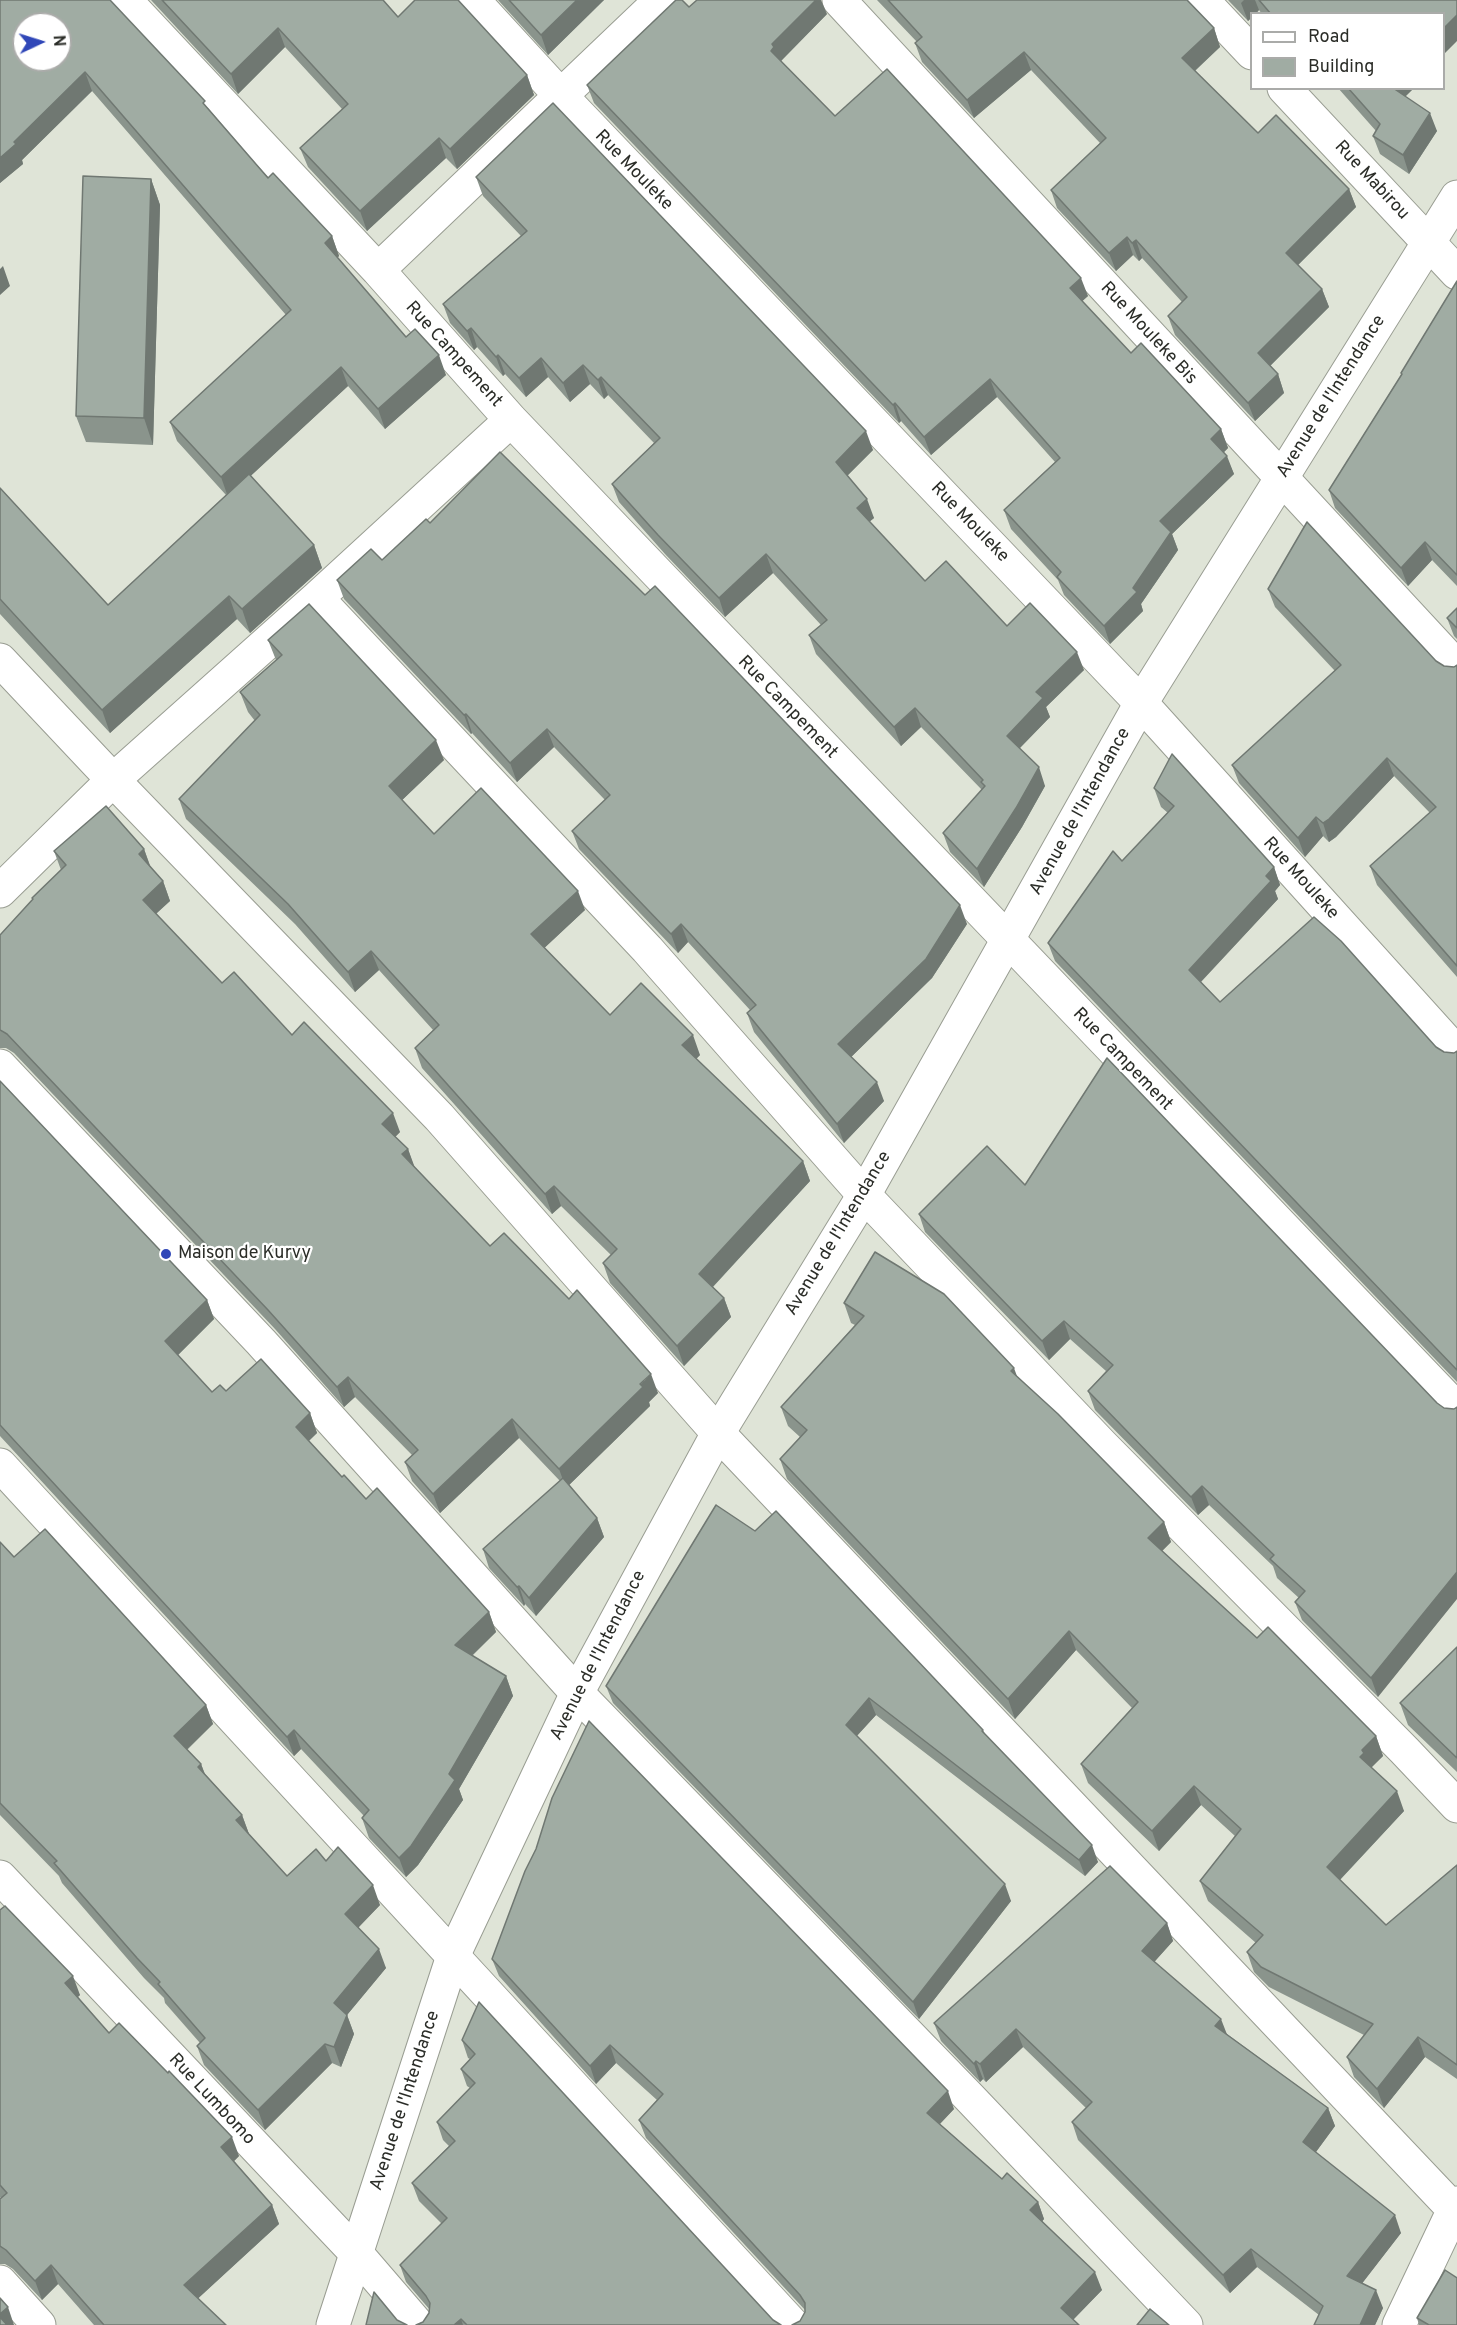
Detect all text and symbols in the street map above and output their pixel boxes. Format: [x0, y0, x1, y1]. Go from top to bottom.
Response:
north arrow [12, 12, 72, 72]
legend [1250, 12, 1445, 90]
text: Road [1308, 26, 1350, 49]
text: N [48, 34, 68, 47]
text: Building [1308, 56, 1374, 79]
street label: Rue Mouleke [589, 126, 677, 216]
street label: Rue Mabirou [1329, 137, 1413, 225]
street label: Rue Mouleke Bis [1095, 278, 1201, 390]
street label: Rue Campement [400, 298, 506, 412]
street label: Avenue de l'Intendance [1273, 312, 1391, 482]
street label: Rue Mouleke [925, 478, 1013, 568]
street label: Rue Campement [732, 652, 842, 764]
street label: Avenue de l'Intendance [1026, 725, 1136, 899]
street label: Rue Mouleke [1257, 833, 1343, 925]
street label: Rue Campement [1067, 1004, 1177, 1116]
street label: Avenue de l'Intendance [781, 1148, 897, 1320]
place label: Maison de Kurvy [178, 1243, 311, 1265]
marker: Maison de Kurvy [159, 1247, 173, 1261]
street label: Avenue de l'Intendance [547, 1567, 651, 1745]
street label: Avenue de l'Intendance [367, 2008, 445, 2194]
street label: Rue Lumbomo [163, 2050, 259, 2150]

